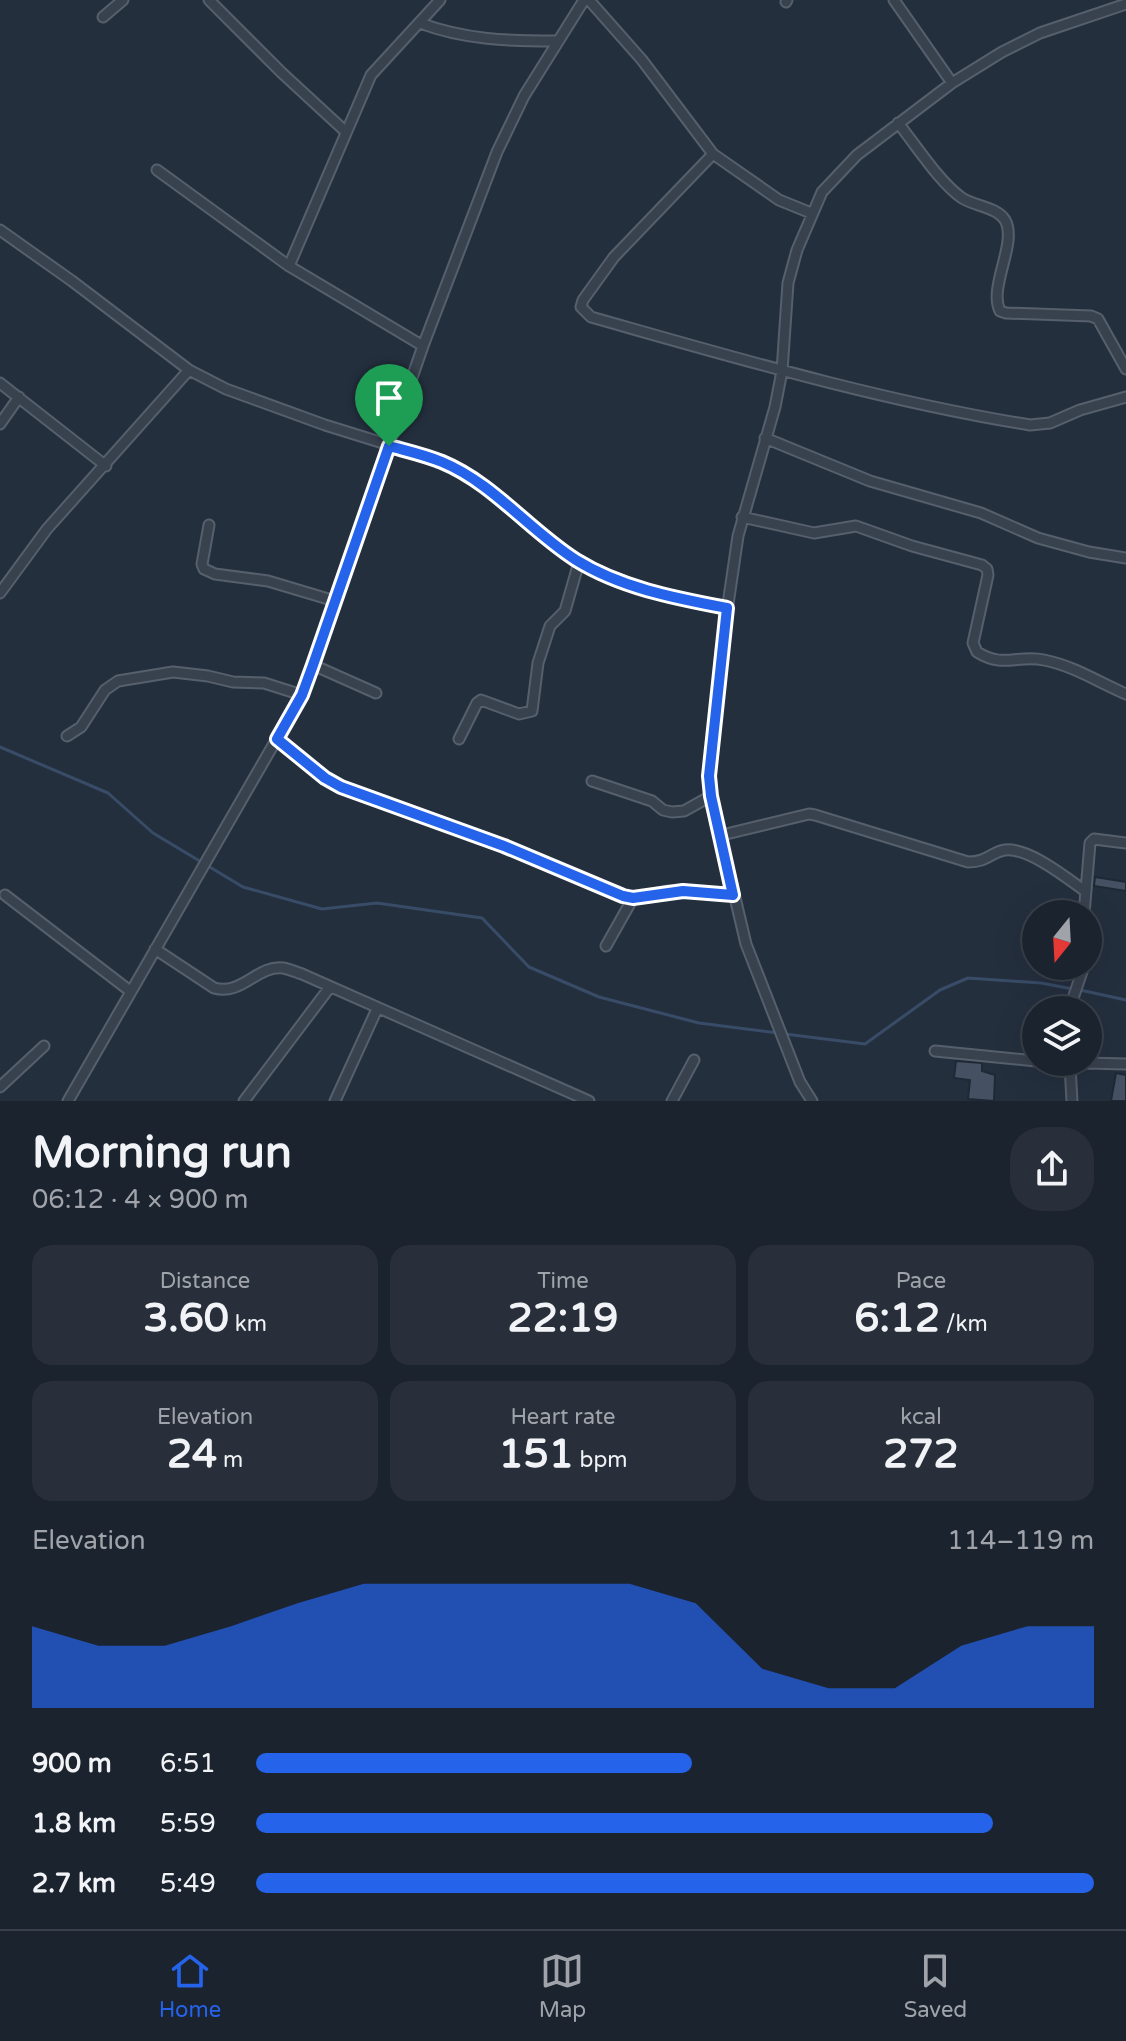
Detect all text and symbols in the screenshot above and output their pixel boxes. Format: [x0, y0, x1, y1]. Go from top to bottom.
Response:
pin [355, 364, 423, 446]
icon: arrive [367, 376, 411, 420]
north arrow [1022, 900, 1102, 980]
map controls [1022, 900, 1102, 1076]
button: layers [1022, 996, 1102, 1076]
text: Morning run [32, 1127, 292, 1180]
button: share [1010, 1127, 1094, 1211]
text: 06:12 · 4 × 900 m [32, 1184, 248, 1215]
text: Distance [160, 1268, 250, 1294]
text: Time [537, 1268, 589, 1294]
text: Pace [896, 1268, 946, 1294]
text: 3.60 [143, 1294, 229, 1342]
text: 22:19 [508, 1294, 618, 1342]
text: 6:12 [854, 1294, 940, 1342]
text: km [229, 1311, 267, 1337]
text: /km [940, 1311, 988, 1337]
text: Elevation [157, 1404, 253, 1430]
text: Heart rate [511, 1404, 615, 1430]
text: kcal [900, 1404, 942, 1430]
text: 24 [167, 1430, 217, 1478]
text: 151 [498, 1430, 574, 1478]
text: 272 [883, 1430, 959, 1478]
text: m [217, 1447, 243, 1473]
text: bpm [574, 1447, 628, 1473]
text: Elevation [32, 1525, 146, 1556]
text: 114–119 m [947, 1525, 1094, 1556]
text: 900 m [32, 1748, 112, 1779]
text: 6:51 [160, 1748, 216, 1779]
text: 1.8 km [32, 1808, 116, 1839]
text: 5:59 [160, 1808, 216, 1839]
text: 2.7 km [32, 1868, 116, 1899]
text: 5:49 [160, 1868, 216, 1899]
tab: Home [159, 1949, 221, 2023]
tab: Map [539, 1949, 586, 2023]
tab: Saved [904, 1949, 967, 2023]

